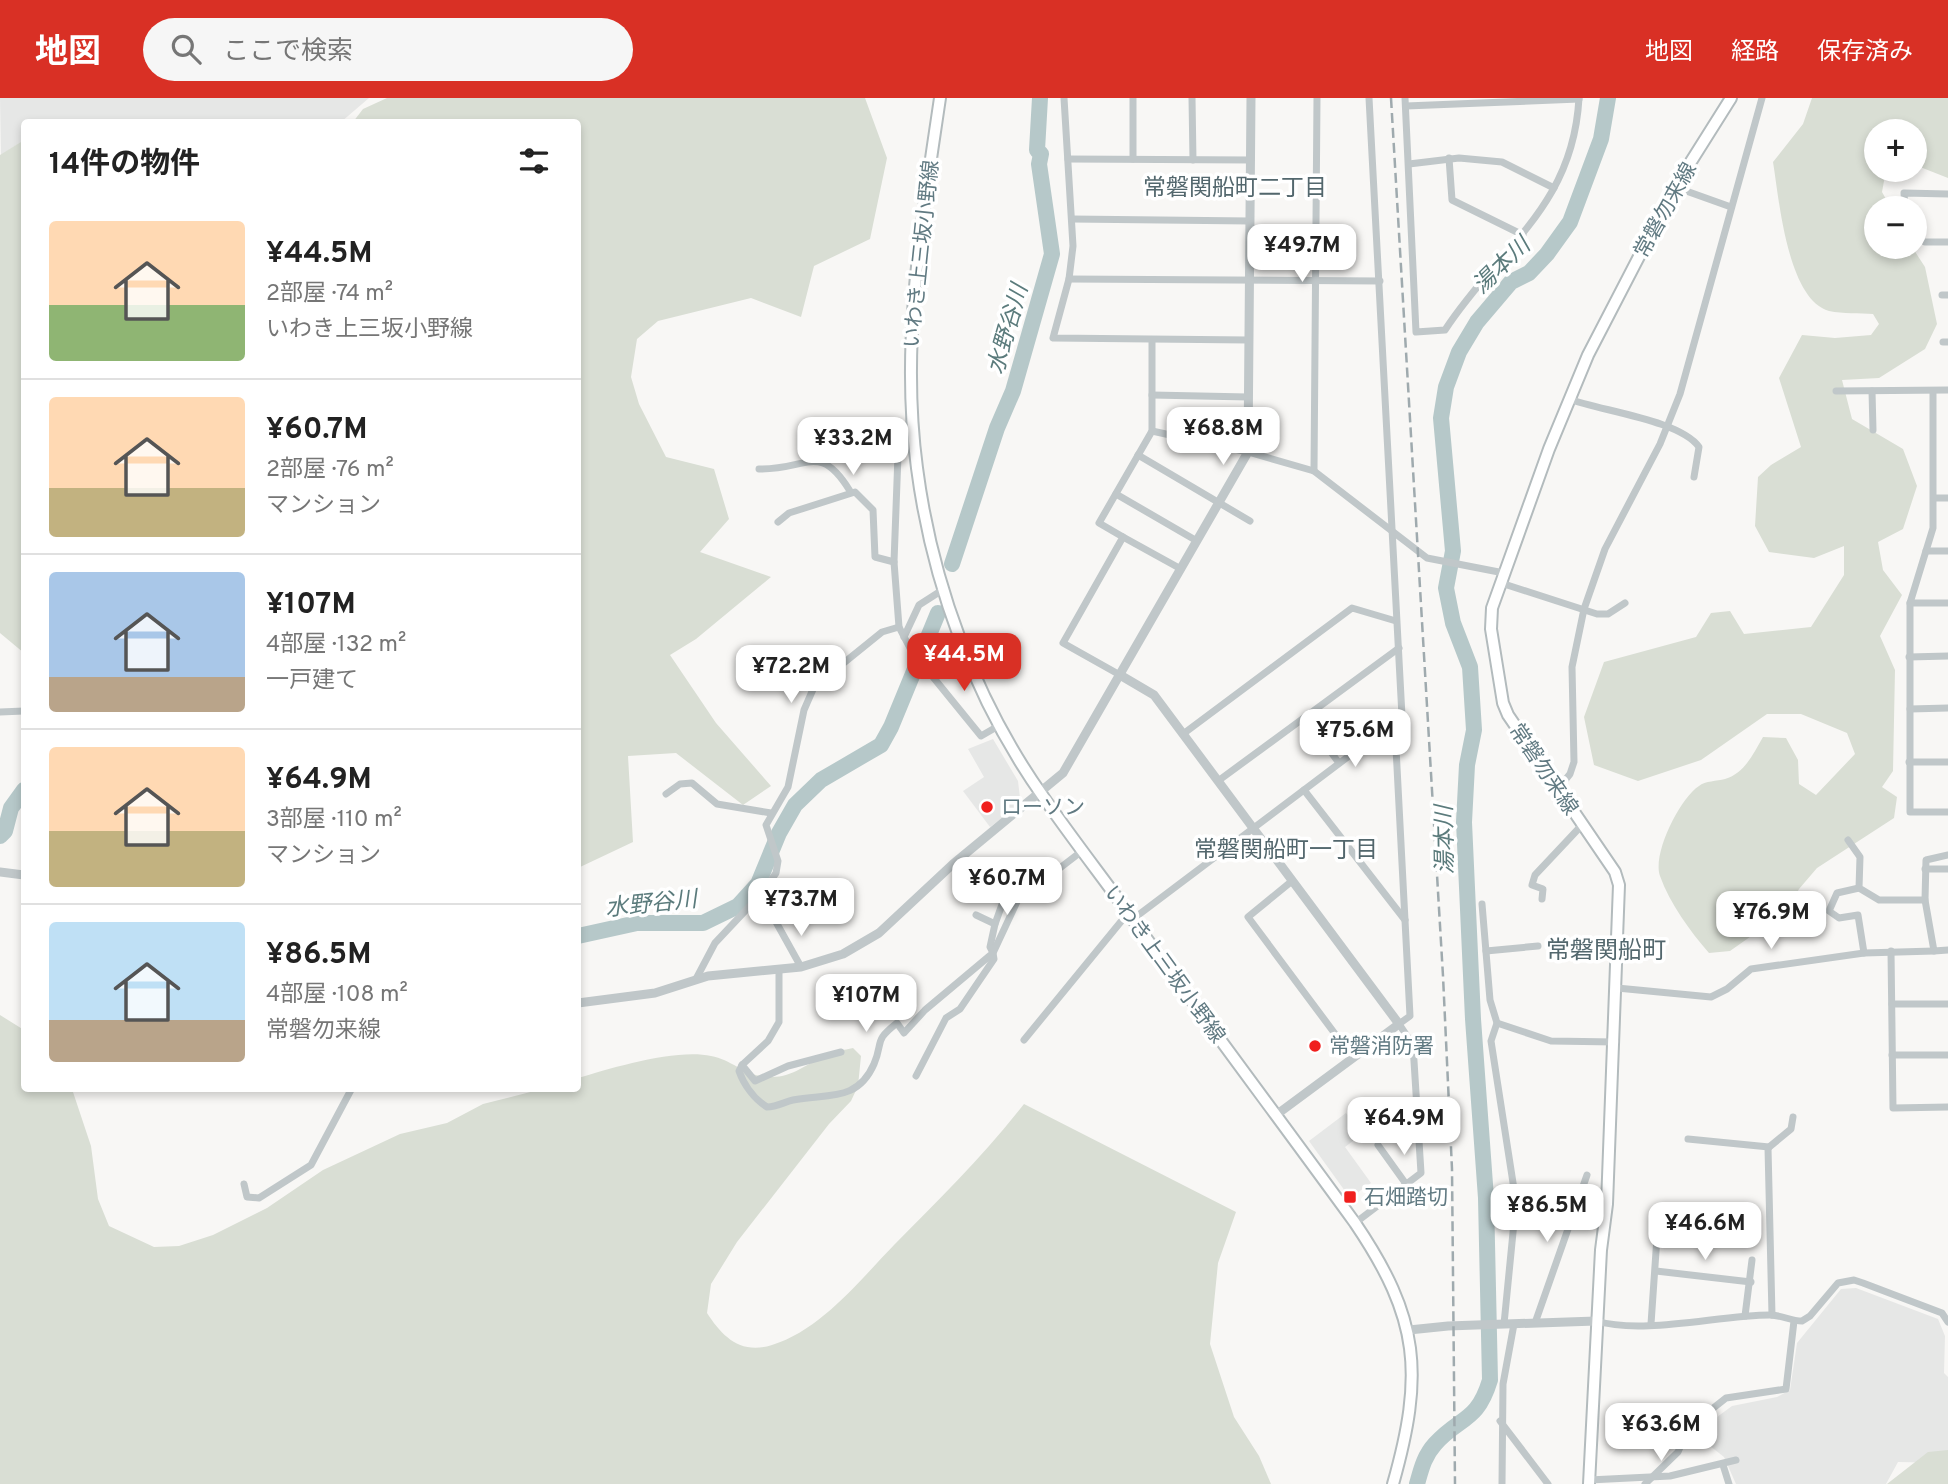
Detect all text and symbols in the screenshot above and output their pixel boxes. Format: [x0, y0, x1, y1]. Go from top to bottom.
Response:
search box [143, 18, 633, 81]
icon: search [167, 30, 205, 68]
text: 地図 [35, 33, 101, 75]
text: ここで検索 [223, 36, 353, 69]
text: 地図 [1645, 38, 1693, 68]
text: 経路 [1731, 38, 1779, 68]
text: 保存済み [1817, 38, 1913, 68]
map controls [1864, 119, 1927, 259]
button: + [1864, 119, 1927, 182]
icon: filters [515, 142, 553, 180]
text: 14件の物件 [49, 147, 200, 184]
street label: 常磐勿来線 [1629, 158, 1704, 263]
street label: いわき上三坂小野線 [899, 159, 946, 350]
district label: 常磐関船町二丁目 [1143, 175, 1327, 204]
button: − [1864, 196, 1927, 259]
pin: ¥49.7M [1245, 225, 1359, 284]
water label: 湯本川 [1468, 230, 1540, 301]
text: ¥49.7M [1263, 232, 1341, 261]
text: ¥44.5M [266, 236, 373, 273]
icon: home [105, 249, 189, 333]
water label: 水野谷川 [983, 279, 1037, 378]
text: 2部屋 · 74 m² [266, 280, 393, 309]
text: いわき上三坂小野線 [266, 316, 473, 345]
pin: ¥68.8M [1166, 408, 1280, 467]
text: ¥60.7M [266, 412, 367, 449]
text: ¥68.8M [1183, 415, 1263, 444]
pin: ¥33.2M [796, 418, 910, 477]
icon: home [105, 425, 189, 509]
text: ¥33.2M [813, 425, 893, 454]
text: 2部屋 · 76 m² [266, 456, 394, 485]
text: マンション [266, 492, 381, 521]
text: ¥107M [266, 587, 356, 624]
icon: home [105, 600, 189, 684]
text: 4部屋 · 132 m² [266, 631, 406, 660]
pin: ¥44.5M [907, 634, 1021, 693]
text: ¥44.5M [923, 641, 1005, 670]
pin: ¥72.2M [734, 646, 848, 705]
text: ¥72.2M [752, 653, 830, 682]
text: 一戸建て [266, 667, 358, 696]
pin: ¥75.6M [1298, 710, 1412, 769]
text: ¥75.6M [1316, 717, 1394, 746]
street label: 常磐勿来線 [1502, 719, 1583, 821]
text: ¥64.9M [266, 762, 372, 799]
icon: home [105, 775, 189, 859]
place label: ローソン [1001, 795, 1085, 822]
marker: ローソン [979, 799, 995, 815]
water label: 湯本川 [1431, 802, 1462, 875]
text: 3部屋 · 110 m² [266, 806, 402, 835]
district label: 常磐関船町一丁目 [1194, 837, 1378, 866]
text: マンション [266, 842, 381, 871]
pin: ¥60.7M [950, 858, 1064, 917]
text: ¥60.7M [968, 865, 1046, 894]
pin: ¥73.7M [744, 878, 858, 938]
street label: いわき上三坂小野線 [1097, 880, 1230, 1049]
water label: 水野谷川 [604, 886, 702, 925]
text: ¥73.7M [764, 886, 838, 915]
pin: ¥76.9M [1714, 892, 1828, 951]
text: ¥76.9M [1732, 899, 1810, 928]
text: ¥86.5M [266, 937, 371, 974]
district label: 常磐関船町 [1546, 937, 1666, 967]
icon: home [105, 950, 189, 1034]
pin: ¥107M [817, 974, 915, 1034]
text: 4部屋 · 108 m² [266, 981, 408, 1010]
text: ¥107M [832, 982, 900, 1011]
text: 常磐勿来線 [266, 1017, 381, 1046]
place label: 常磐消防署 [1329, 1034, 1434, 1061]
marker: 常磐消防署 [1307, 1038, 1323, 1054]
pin: ¥64.9M [1347, 1098, 1461, 1157]
text: ¥64.9M [1363, 1105, 1445, 1134]
pin: ¥86.5M [1490, 1184, 1604, 1244]
place label: 石畑踏切 [1364, 1185, 1448, 1212]
marker: 石畑踏切 [1342, 1189, 1358, 1205]
text: ¥86.5M [1507, 1192, 1587, 1221]
pin: ¥46.6M [1648, 1202, 1762, 1262]
text: ¥46.6M [1664, 1210, 1746, 1239]
pin: ¥63.6M [1604, 1404, 1718, 1463]
text: ¥63.6M [1621, 1411, 1701, 1440]

